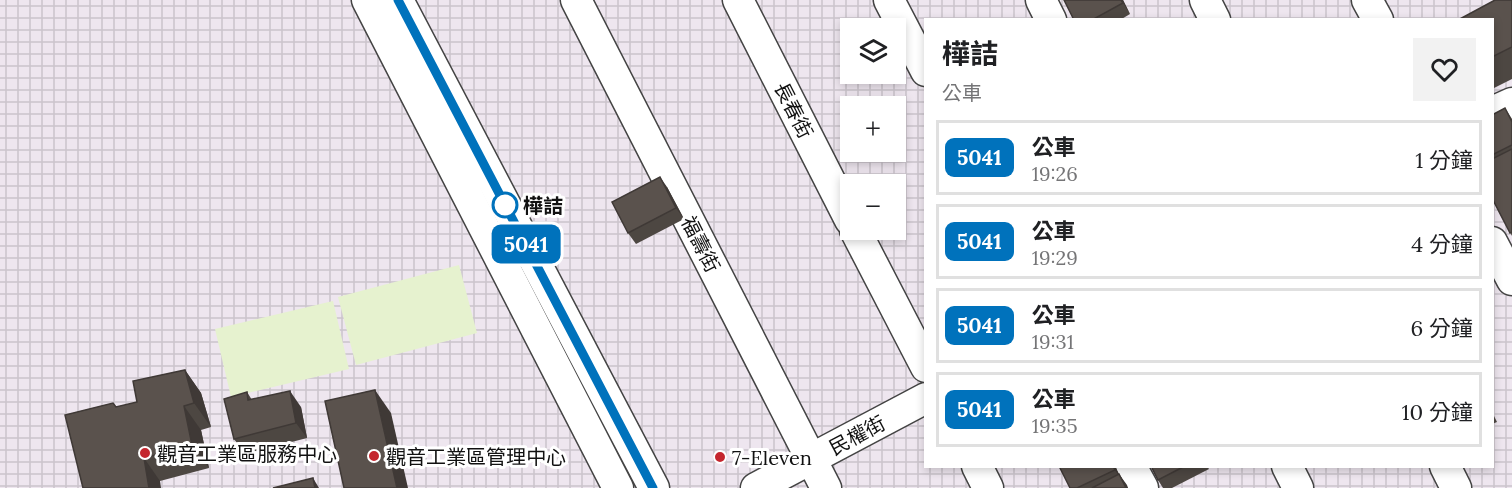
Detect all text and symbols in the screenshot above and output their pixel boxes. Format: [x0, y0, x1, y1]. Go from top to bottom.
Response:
map controls [840, 18, 906, 240]
button: layers [840, 18, 906, 84]
text: 樺詰 [942, 36, 998, 72]
button: heart [1413, 38, 1476, 101]
street label: 長春街 [769, 78, 819, 142]
text: 公車 [942, 80, 982, 105]
button: + [840, 96, 906, 162]
text: 公車 [1032, 133, 1076, 161]
text: 5041 [957, 144, 1002, 171]
text: 1 分鐘 [1415, 146, 1473, 174]
text: 19:26 [1032, 161, 1078, 186]
button: − [840, 174, 906, 240]
marker: 樺詰 [492, 192, 518, 218]
place label: 樺詰 [523, 193, 563, 218]
street label: 福壽街 [676, 212, 726, 276]
text: 公車 [1032, 217, 1076, 245]
line badge: 5041 [484, 224, 568, 264]
text: 5041 [957, 228, 1002, 255]
text: 4 分鐘 [1411, 230, 1473, 258]
text: 5041 [504, 231, 548, 258]
text: 19:29 [1032, 245, 1078, 270]
text: 公車 [1032, 301, 1076, 329]
text: 5041 [957, 312, 1002, 339]
text: 6 分鐘 [1410, 314, 1473, 342]
text: 19:31 [1032, 329, 1074, 354]
text: 公車 [1032, 385, 1076, 413]
text: 5041 [957, 396, 1002, 423]
text: 10 分鐘 [1402, 398, 1473, 426]
street label: 民權街 [825, 410, 889, 460]
text: 19:35 [1032, 413, 1078, 438]
place label: 觀音工業區服務中心 [157, 441, 337, 466]
place label: 觀音工業區管理中心 [386, 444, 566, 469]
place label: 7-Eleven [732, 445, 812, 470]
marker: 觀音工業區服務中心 [138, 446, 152, 460]
marker: 觀音工業區管理中心 [367, 449, 381, 463]
marker: 7-Eleven [713, 450, 727, 464]

